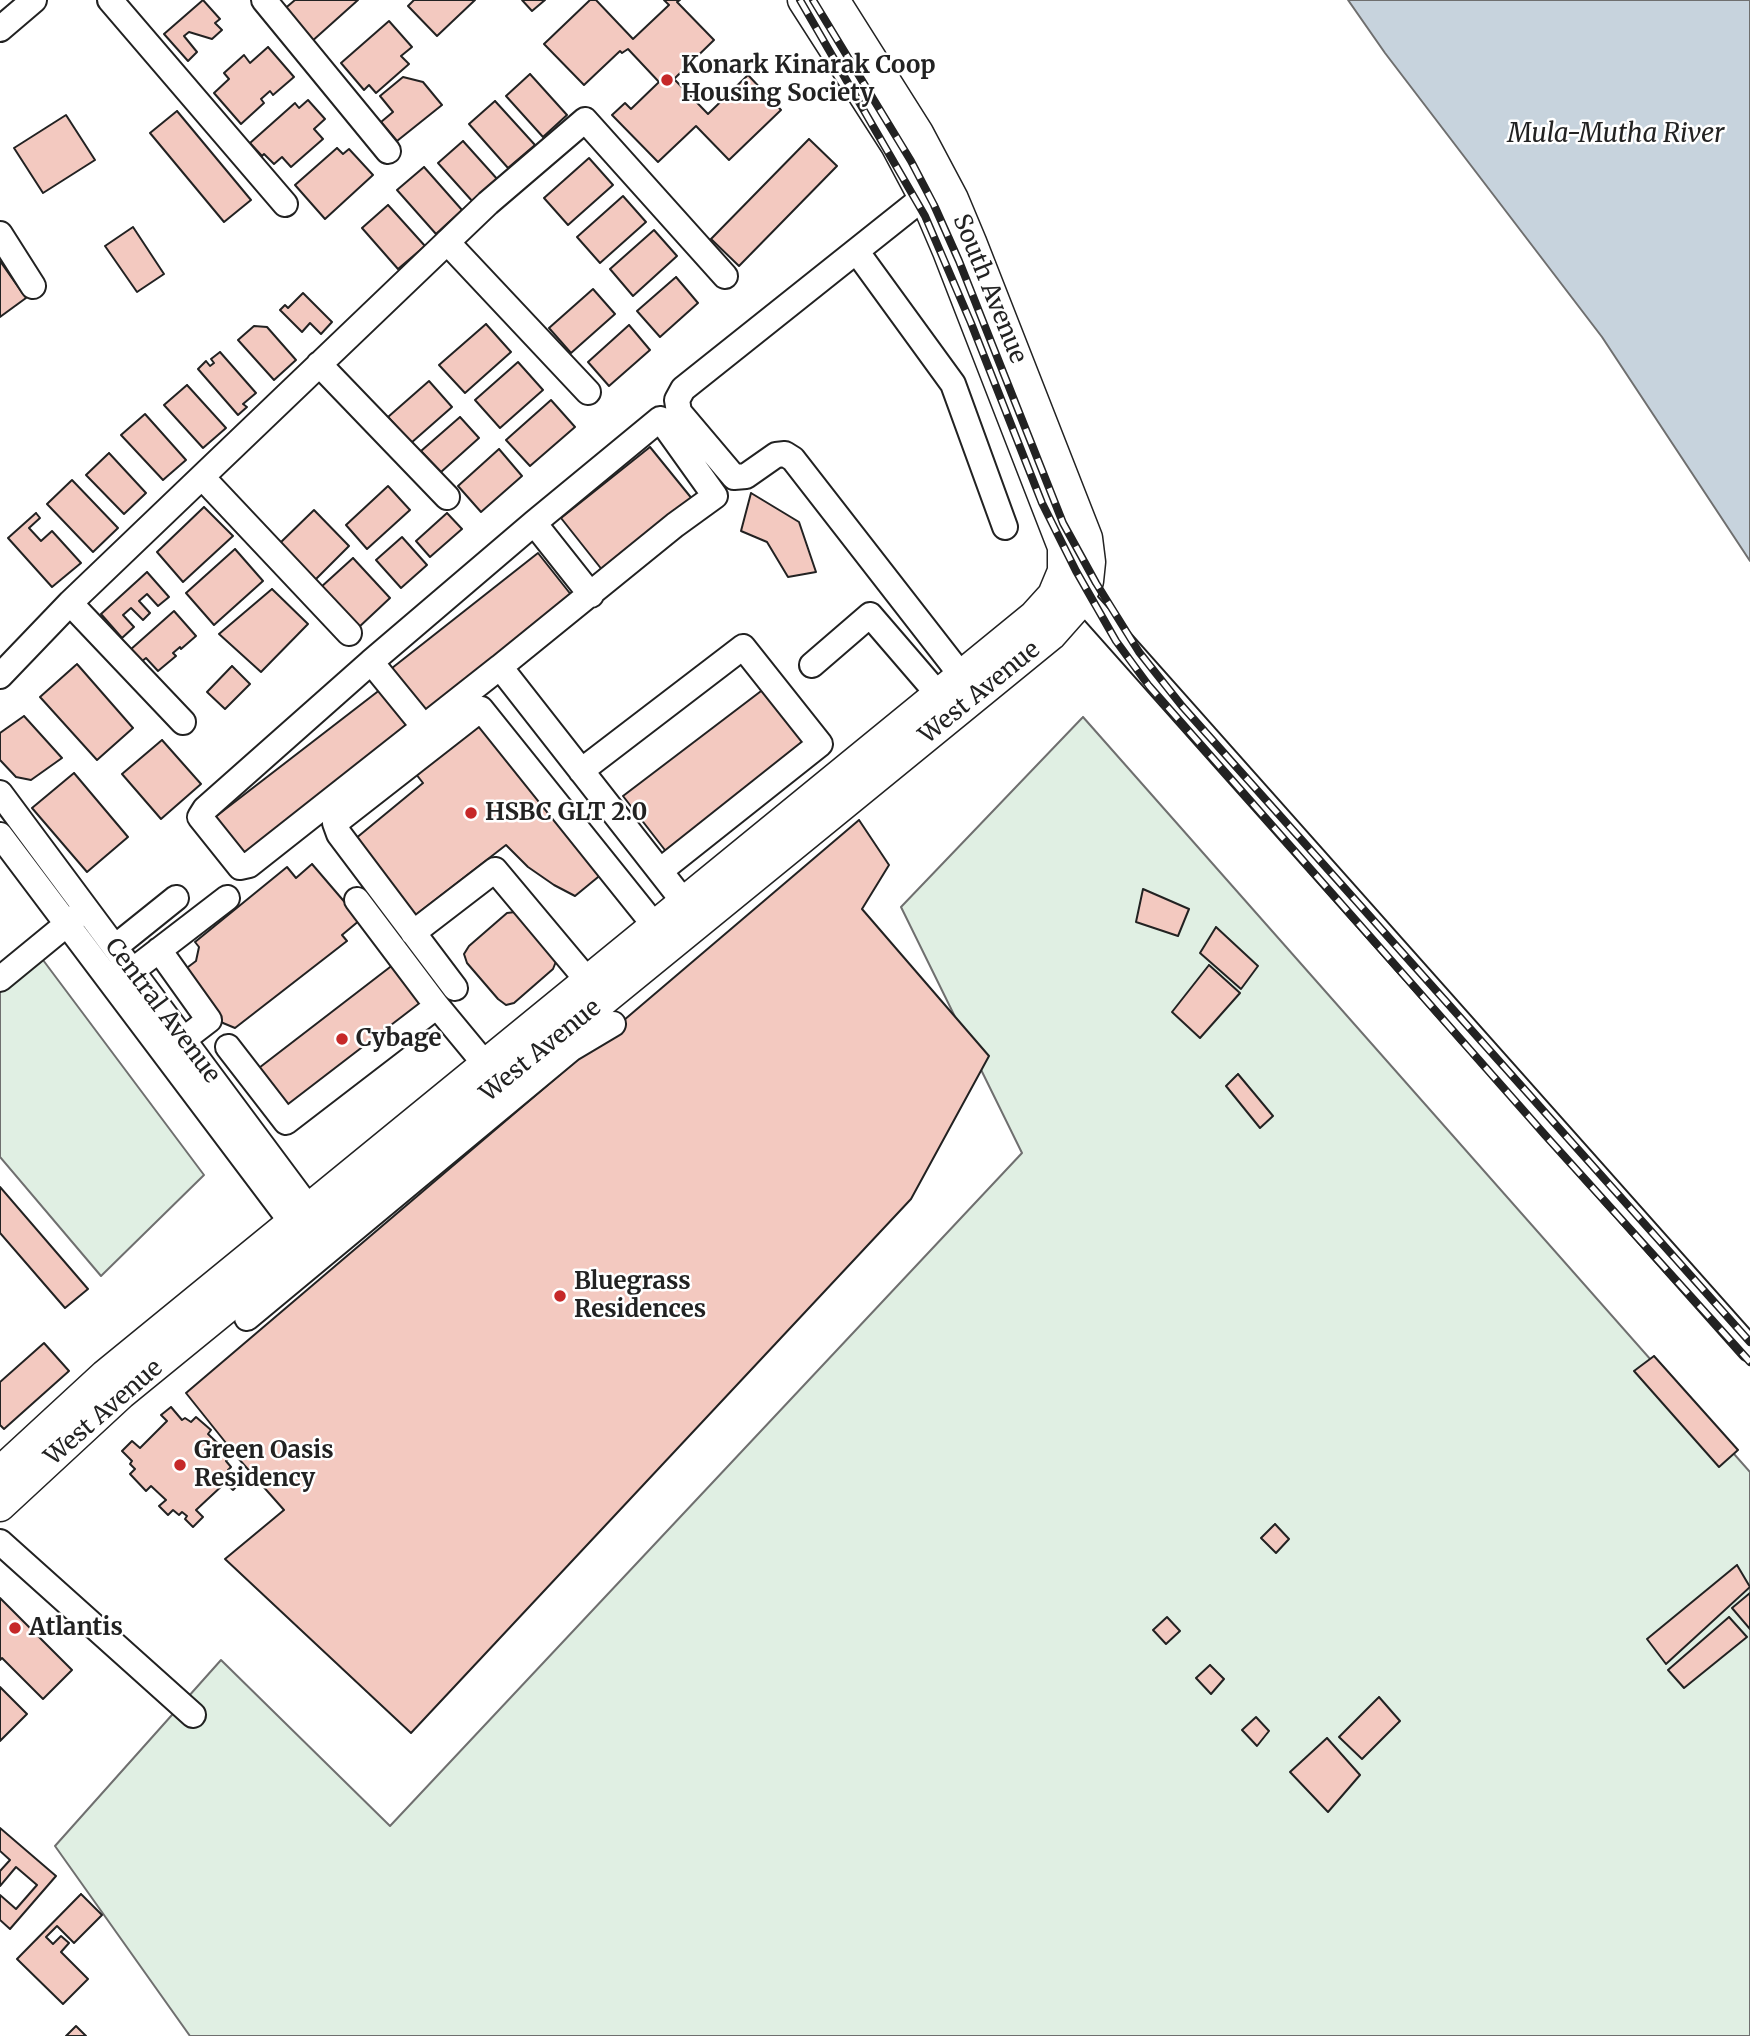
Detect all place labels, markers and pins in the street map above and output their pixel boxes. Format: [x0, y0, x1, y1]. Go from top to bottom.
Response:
place label: Konark Kinarak Coop Housing Society [681, 52, 935, 108]
marker: Konark Kinarak Coop Housing Society [659, 72, 675, 88]
place label: HSBC GLT 2.0 [485, 799, 647, 827]
marker: HSBC GLT 2.0 [463, 805, 479, 821]
place label: Cybage [356, 1025, 441, 1053]
marker: Cybage [334, 1031, 350, 1047]
place label: Bluegrass Residences [574, 1268, 706, 1324]
marker: Bluegrass Residences [552, 1288, 568, 1304]
place label: Green Oasis Residency [194, 1437, 334, 1493]
marker: Green Oasis Residency [172, 1457, 188, 1473]
place label: Atlantis [29, 1614, 123, 1642]
marker: Atlantis [7, 1620, 23, 1636]

